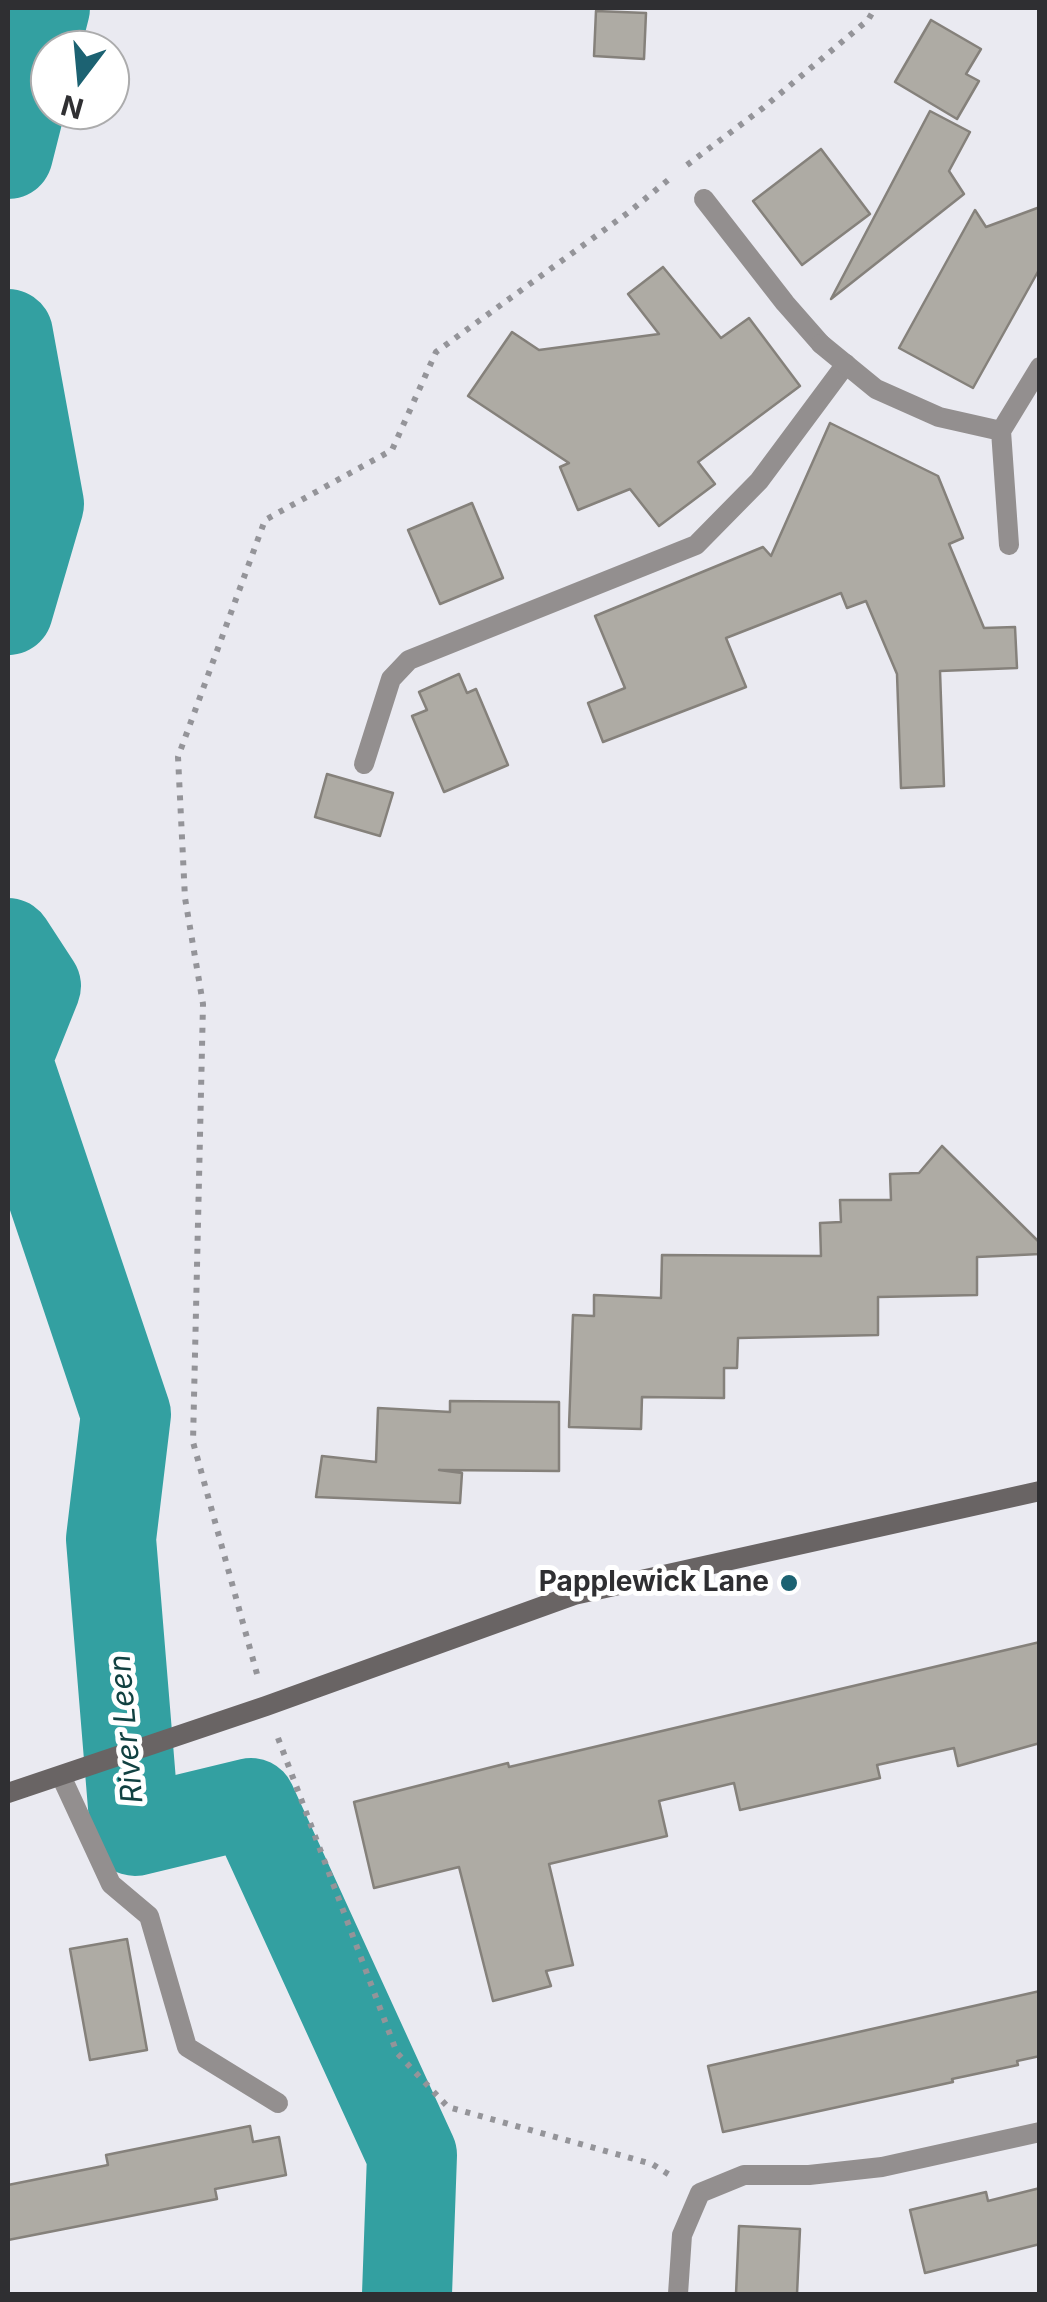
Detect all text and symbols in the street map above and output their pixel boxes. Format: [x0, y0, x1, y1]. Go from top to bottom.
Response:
north arrow [30, 30, 130, 130]
text: N [57, 88, 87, 126]
place label: Papplewick Lane [539, 1566, 769, 1600]
marker: Papplewick Lane [778, 1572, 800, 1594]
water label: River Leen [103, 1653, 151, 1805]

